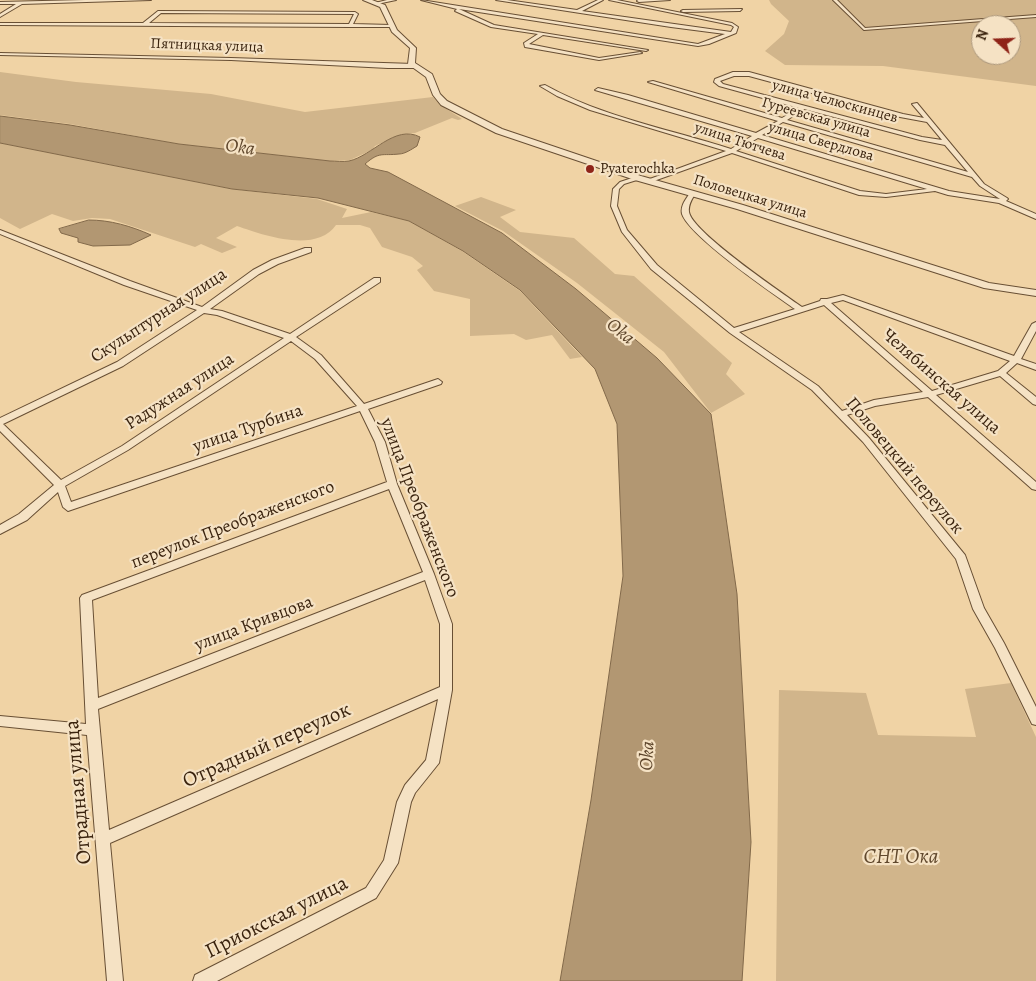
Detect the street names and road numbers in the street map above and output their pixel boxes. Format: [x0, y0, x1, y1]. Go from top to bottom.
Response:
street label: Пятницкая улица [150, 35, 264, 57]
street label: улица Челюскинцев [770, 77, 900, 127]
street label: Гуреевская улица [760, 94, 872, 142]
street label: улица Свердлова [766, 118, 876, 166]
street label: улица Тютчева [692, 119, 788, 165]
street label: Половецкая улица [691, 171, 809, 223]
street label: Скульптурная улица [87, 264, 231, 368]
street label: Челябинская улица [877, 325, 1005, 439]
street label: Радужная улица [122, 349, 238, 435]
street label: Половецкий переулок [840, 393, 968, 539]
street label: улица Турбина [190, 400, 306, 458]
street label: улица Преображенского [375, 415, 463, 601]
street label: переулок Преображенского [128, 476, 338, 574]
street label: улица Кривцова [192, 591, 316, 657]
street label: Отрадный переулок [179, 698, 355, 794]
street label: Отрадная улица [60, 719, 98, 865]
street label: Приокская улица [202, 871, 352, 965]

